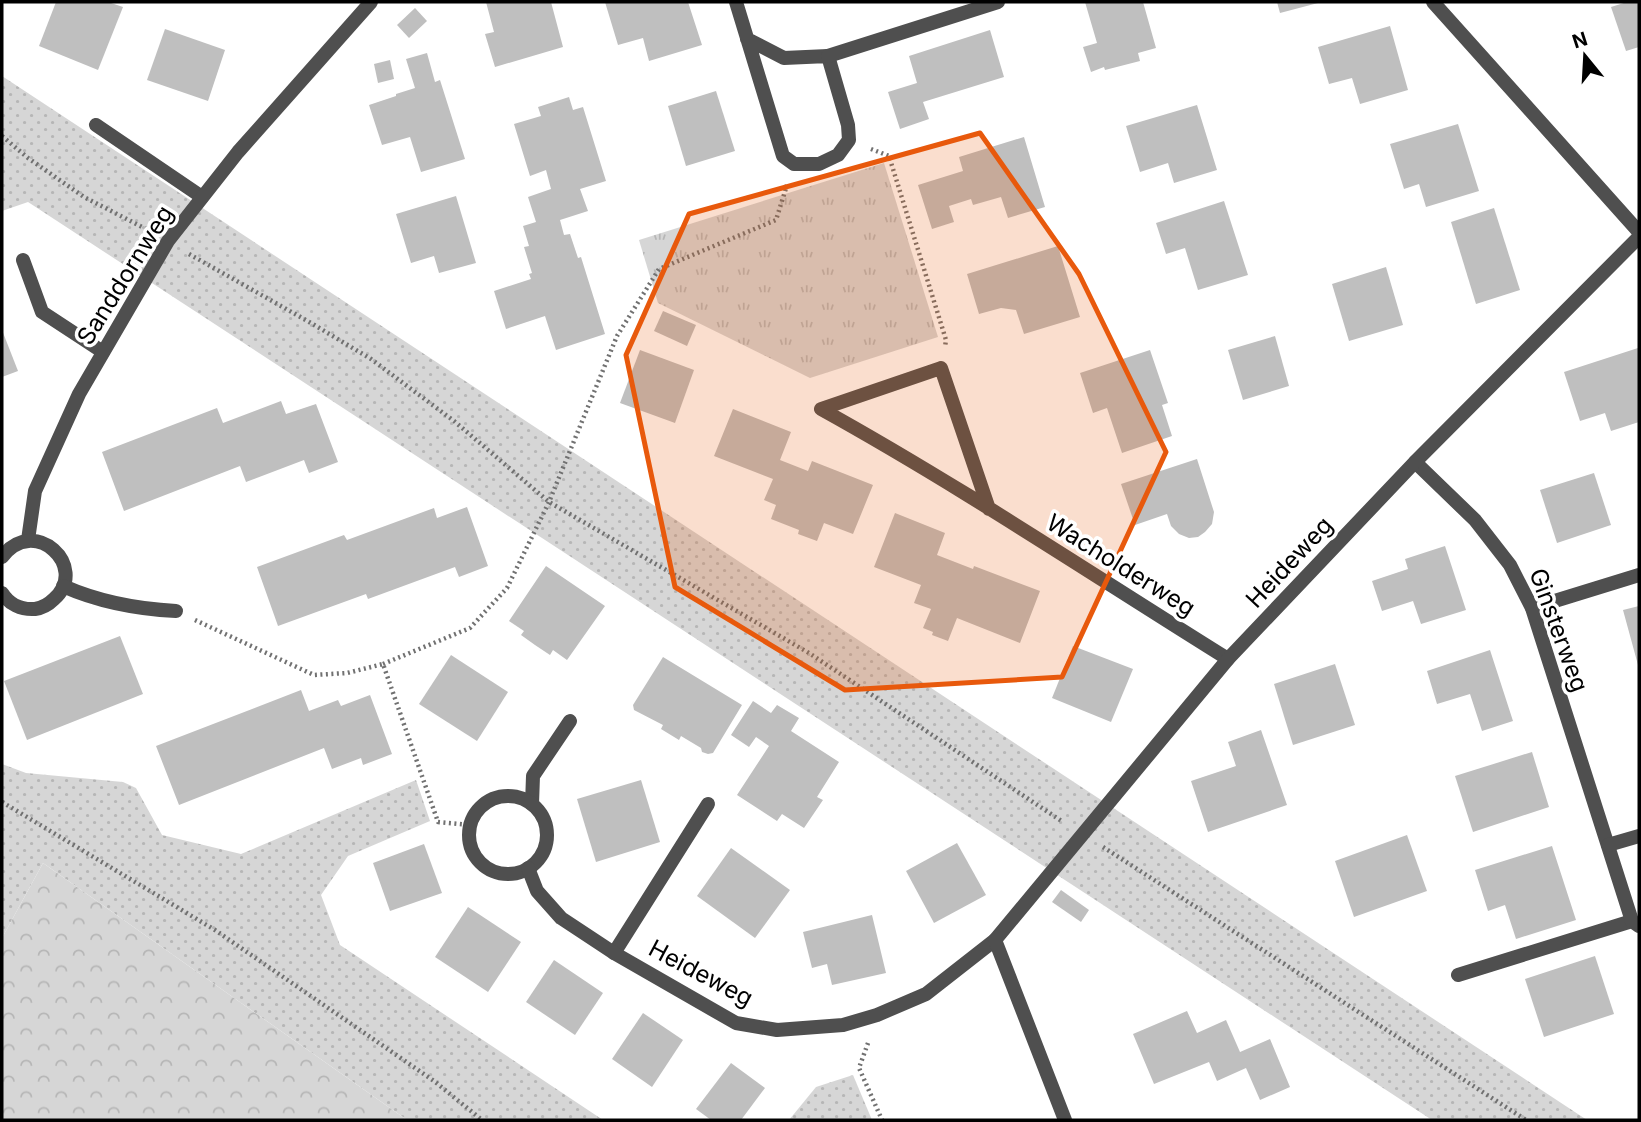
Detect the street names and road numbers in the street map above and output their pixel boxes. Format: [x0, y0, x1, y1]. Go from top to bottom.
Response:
street label: Sanddornweg [71, 200, 179, 350]
street label: Wacholderweg [1041, 508, 1201, 622]
street label: Heideweg [1240, 510, 1338, 614]
street label: Ginsterweg [1523, 564, 1595, 696]
street label: Heideweg [644, 933, 758, 1013]

